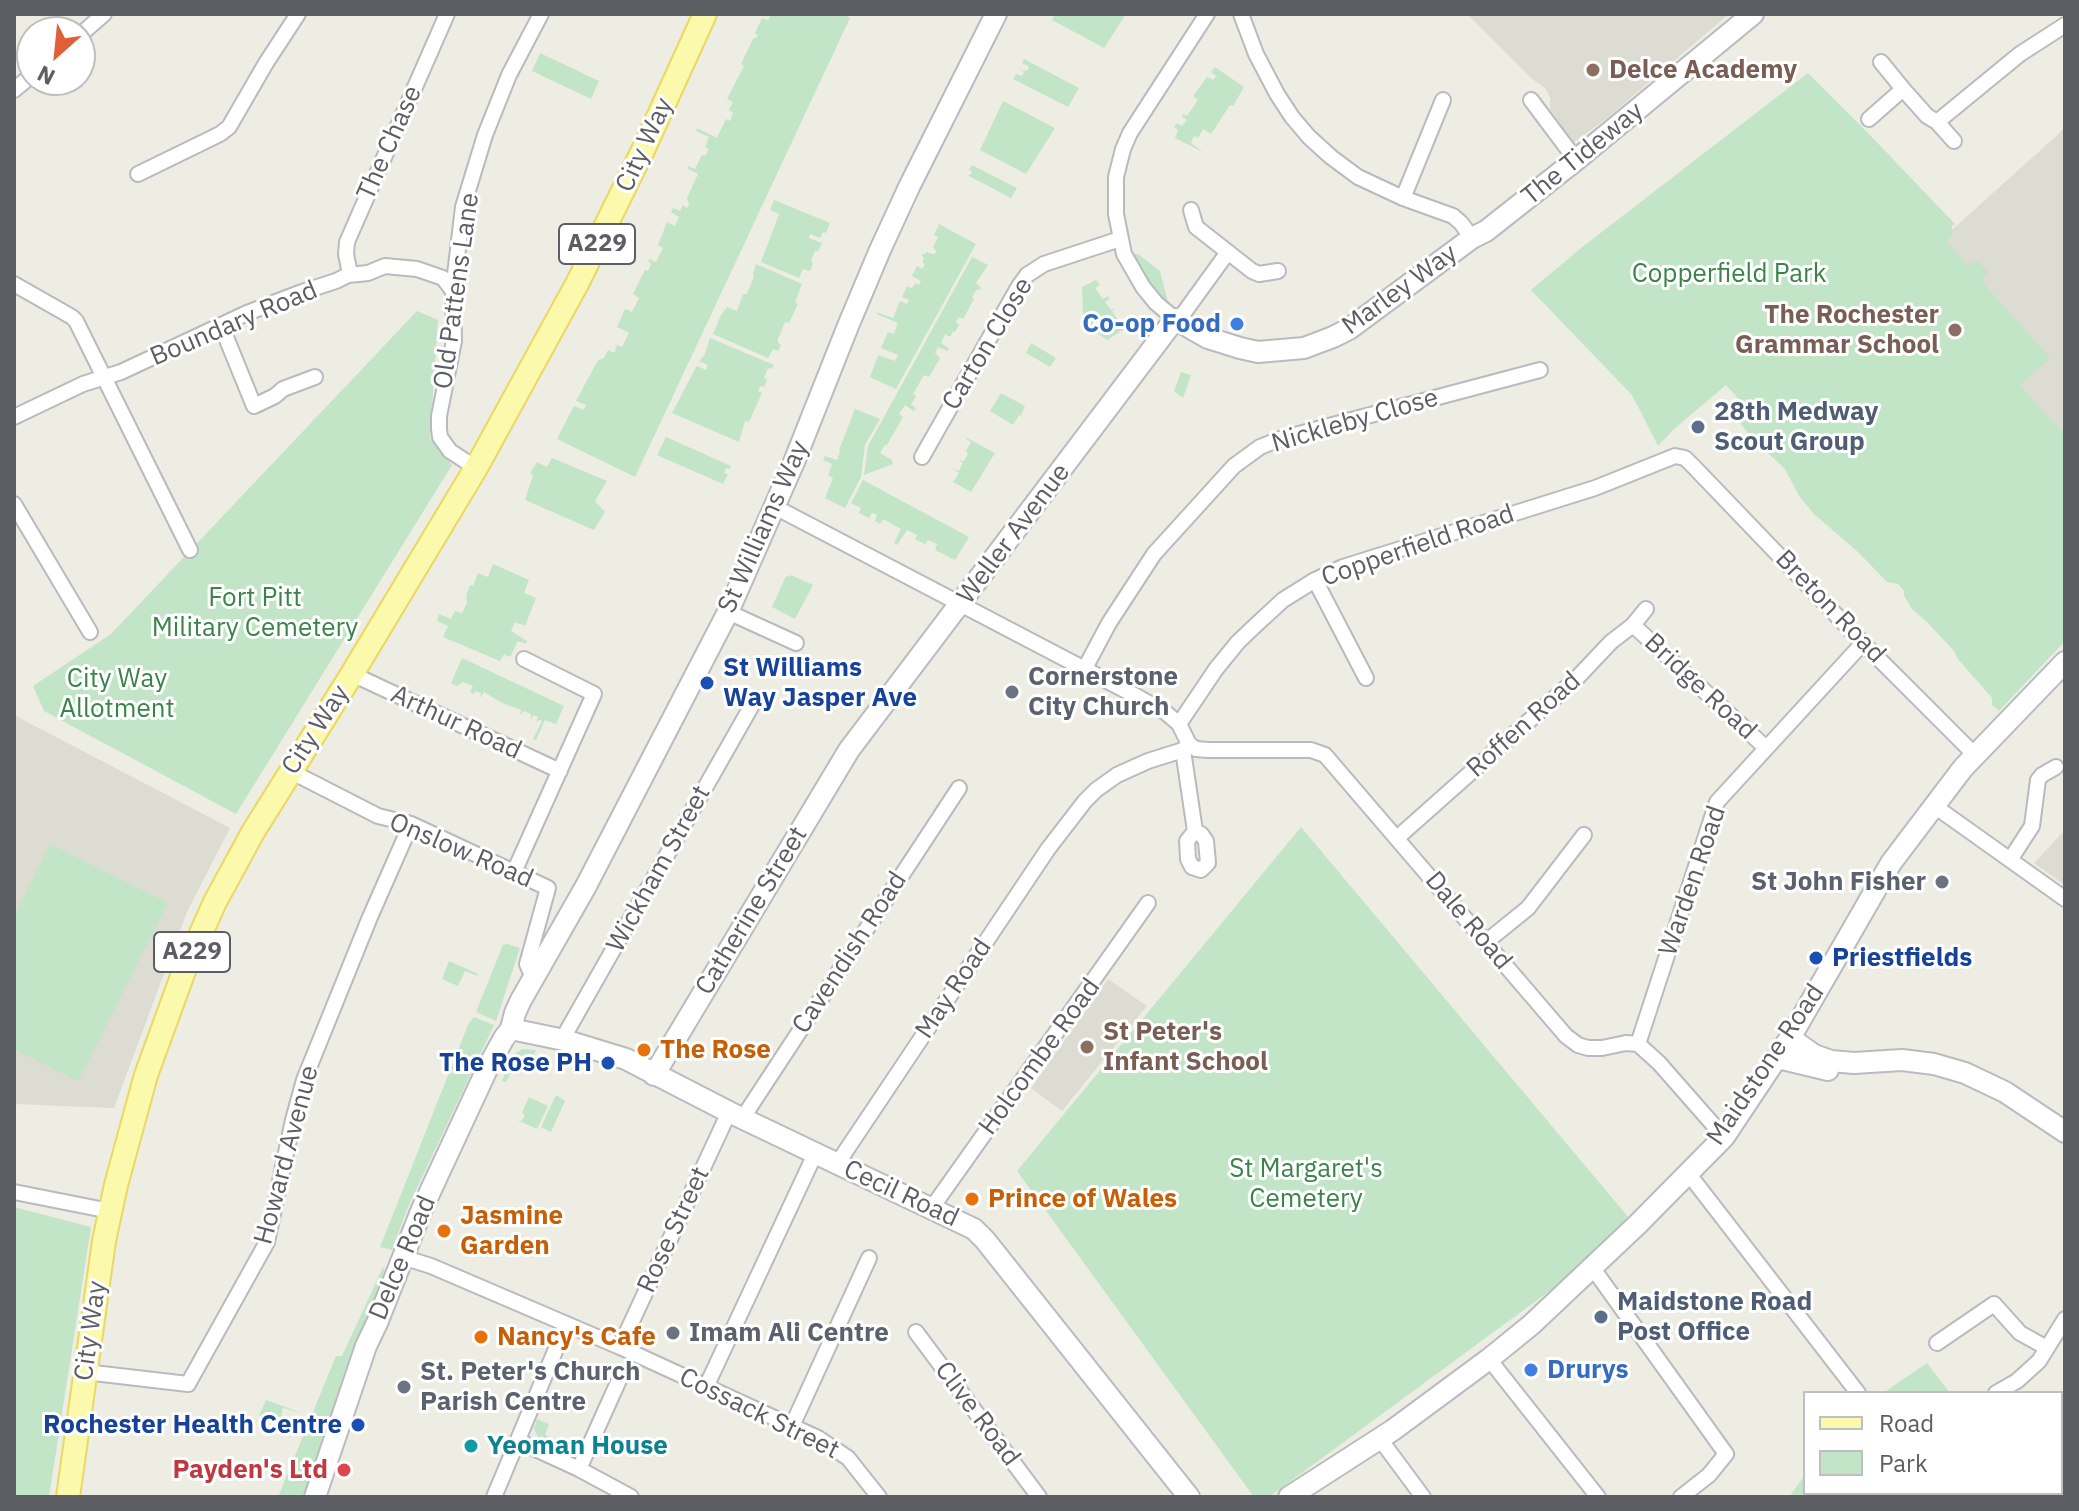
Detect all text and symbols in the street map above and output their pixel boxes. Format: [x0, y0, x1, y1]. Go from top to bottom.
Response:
north arrow [16, 16, 96, 96]
place label: Delce Academy [1609, 54, 1797, 86]
text: N [32, 60, 59, 93]
marker: Delce Academy [1584, 61, 1602, 79]
street label: The Chase [351, 81, 429, 205]
street label: City Way [610, 93, 680, 197]
street label: The Tideway [1516, 96, 1650, 212]
street label: Old Pattens Lane [428, 191, 486, 391]
road number: A229 [559, 224, 635, 264]
street label: Marley Way [1336, 238, 1464, 342]
park label: Copperfield Park [1632, 258, 1826, 290]
street label: Carton Close [936, 272, 1040, 416]
street label: Boundary Road [146, 275, 322, 373]
place label: The Rochester Grammar School [1735, 299, 1939, 360]
place label: Co-op Food [1082, 308, 1221, 340]
marker: Co-op Food [1228, 315, 1246, 333]
marker: The Rochester Grammar School [1946, 321, 1964, 339]
street label: Nickleby Close [1268, 382, 1442, 460]
place label: 28th Medway Scout Group [1714, 396, 1878, 458]
marker: 28th Medway Scout Group [1689, 418, 1707, 436]
street label: St Williams Way [712, 436, 816, 618]
street label: Weller Avenue [951, 458, 1077, 610]
street label: Copperfield Road [1317, 498, 1519, 594]
street label: Breton Road [1768, 544, 1892, 670]
park label: Fort Pitt Military Cemetery [152, 582, 358, 644]
street label: Bridge Road [1637, 627, 1763, 747]
place label: St Williams Way Jasper Ave [723, 652, 917, 714]
place label: Cornerstone City Church [1028, 661, 1178, 722]
park label: City Way Allotment [59, 663, 175, 724]
street label: Roffen Road [1461, 666, 1587, 784]
marker: St Williams Way Jasper Ave [698, 674, 716, 692]
street label: City Way [276, 679, 356, 781]
street label: Arthur Road [386, 679, 526, 767]
marker: Cornerstone City Church [1003, 683, 1021, 701]
street label: Wickham Street [600, 780, 718, 958]
street label: Warden Road [1653, 802, 1733, 960]
street label: Onslow Road [384, 807, 538, 895]
street label: Catherine Street [690, 821, 814, 1001]
street label: Cavendish Road [786, 866, 914, 1040]
street label: Dale Road [1418, 866, 1518, 976]
place label: St John Fisher [1751, 866, 1926, 898]
marker: St John Fisher [1933, 873, 1951, 891]
road number: A229 [154, 932, 230, 972]
street label: May Road [909, 933, 999, 1045]
place label: Priestfields [1832, 942, 1972, 974]
marker: Priestfields [1807, 949, 1825, 967]
street label: Holcombe Road [973, 973, 1107, 1141]
street label: Maidstone Road [1701, 979, 1831, 1151]
place label: St Peter's Infant School [1103, 1016, 1268, 1078]
place label: The Rose [660, 1034, 771, 1066]
marker: St Peter's Infant School [1078, 1038, 1096, 1056]
marker: The Rose [635, 1041, 653, 1059]
place label: The Rose PH [439, 1047, 592, 1079]
marker: The Rose PH [599, 1054, 617, 1072]
street label: Howard Avenue [248, 1062, 326, 1248]
park label: St Margaret's Cemetery [1229, 1153, 1383, 1214]
street label: Cecil Road [839, 1154, 963, 1234]
street label: Rose Street [631, 1162, 717, 1298]
place label: Prince of Wales [988, 1183, 1177, 1215]
marker: Prince of Wales [963, 1190, 981, 1208]
street label: Delce Road [363, 1191, 443, 1325]
place label: Jasmine Garden [460, 1200, 563, 1262]
marker: Jasmine Garden [435, 1222, 453, 1240]
street label: City Way [69, 1279, 113, 1383]
place label: Maidstone Road Post Office [1617, 1286, 1812, 1348]
marker: Maidstone Road Post Office [1592, 1308, 1610, 1326]
place label: Imam Ali Centre [689, 1317, 889, 1349]
place label: Nancy's Cafe [497, 1321, 656, 1353]
marker: Imam Ali Centre [664, 1324, 682, 1342]
marker: Nancy's Cafe [472, 1328, 490, 1346]
place label: Drurys [1547, 1354, 1629, 1386]
place label: St. Peter's Church Parish Centre [420, 1356, 641, 1418]
street label: Clive Road [928, 1356, 1026, 1472]
marker: Drurys [1522, 1361, 1540, 1379]
street label: Cossack Street [674, 1362, 844, 1466]
marker: St. Peter's Church Parish Centre [395, 1378, 413, 1396]
legend [1803, 1391, 2063, 1495]
text: Road [1879, 1407, 1934, 1439]
place label: Rochester Health Centre [43, 1409, 342, 1441]
marker: Rochester Health Centre [349, 1416, 367, 1434]
place label: Yeoman House [487, 1430, 668, 1462]
marker: Yeoman House [462, 1437, 480, 1455]
text: Park [1879, 1447, 1928, 1479]
place label: Payden's Ltd [172, 1454, 328, 1486]
marker: Payden's Ltd [335, 1461, 353, 1479]

